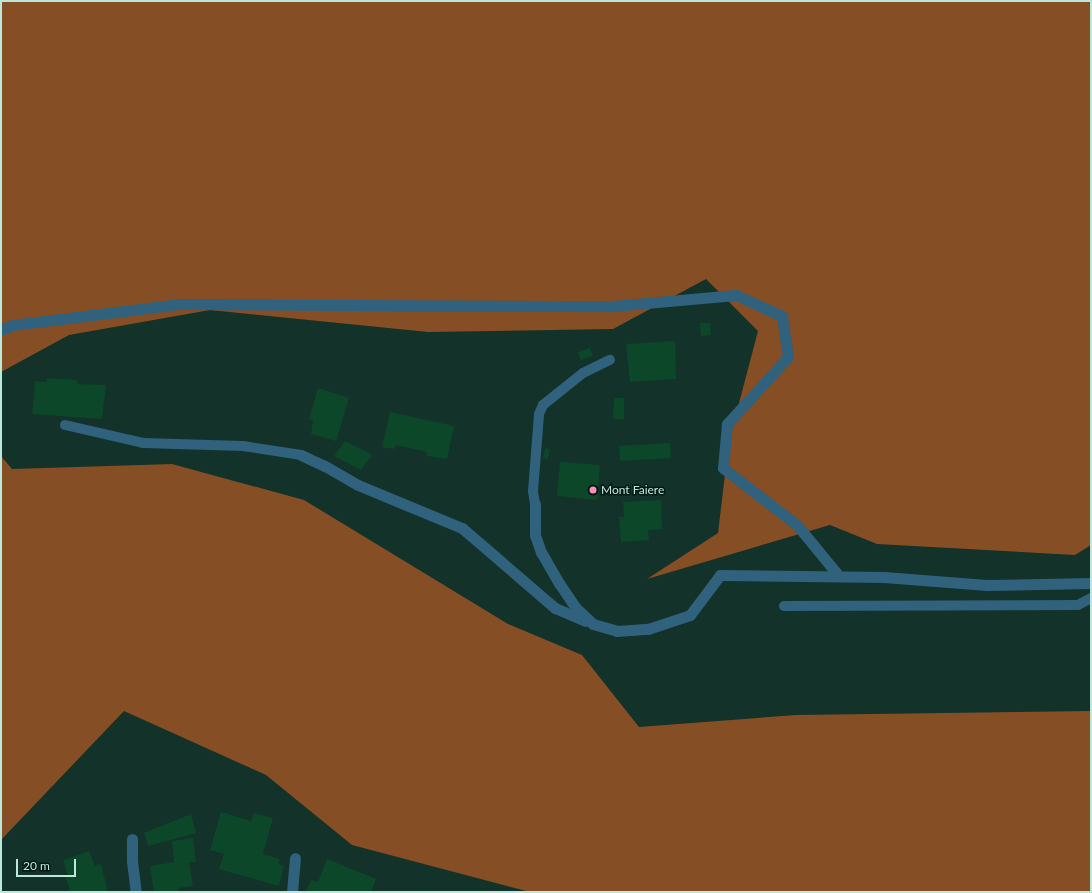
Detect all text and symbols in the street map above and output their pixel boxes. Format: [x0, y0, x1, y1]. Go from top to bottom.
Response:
place label: Mont Faiere [601, 483, 664, 497]
marker: Mont Faiere [588, 485, 598, 495]
scale bar [18, 851, 78, 877]
text: 20 m [23, 858, 50, 873]

